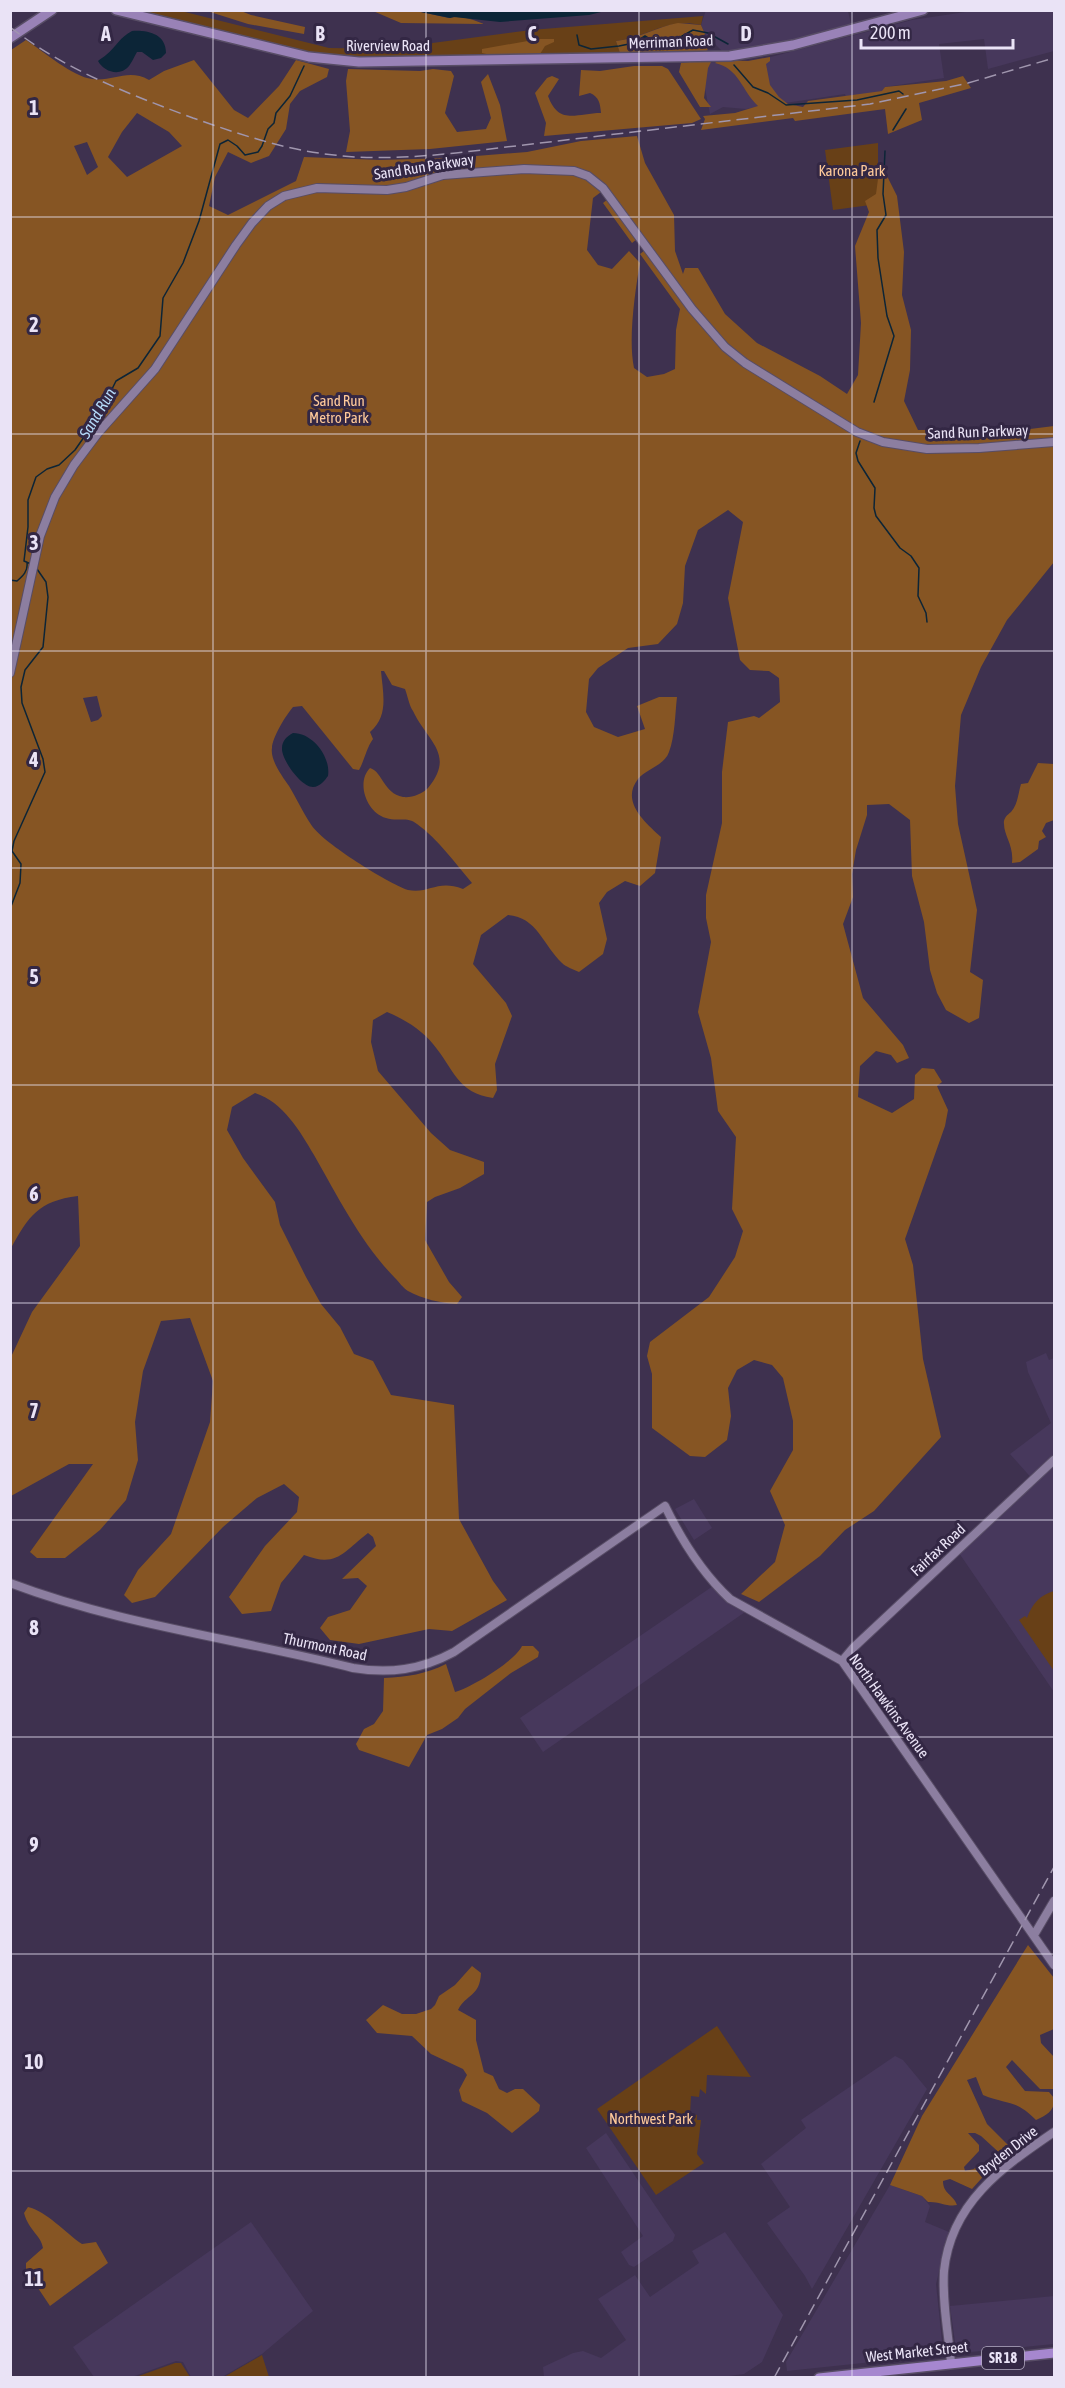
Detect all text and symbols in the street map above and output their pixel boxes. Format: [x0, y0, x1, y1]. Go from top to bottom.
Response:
scale bar [861, 12, 1012, 50]
text: A [100, 22, 111, 45]
text: B [315, 22, 325, 45]
text: C [528, 22, 537, 45]
text: D [740, 22, 752, 45]
text: 200 m [870, 22, 911, 43]
street label: Merriman Road [628, 32, 714, 51]
street label: Riverview Road [346, 37, 430, 54]
text: 1 [29, 96, 39, 119]
street label: Sand Run Parkway [373, 150, 475, 183]
park label: Karona Park [819, 162, 886, 179]
text: 2 [29, 313, 39, 336]
water label: Sand Run [75, 385, 119, 442]
park label: Sand Run Metro Park [309, 392, 369, 426]
street label: Sand Run Parkway [927, 421, 1029, 442]
text: 3 [29, 531, 39, 554]
text: 4 [28, 748, 39, 771]
text: 5 [29, 965, 39, 988]
text: 6 [29, 1182, 39, 1205]
text: 7 [29, 1399, 39, 1422]
street label: Fairfax Road [907, 1520, 968, 1579]
text: 8 [29, 1616, 39, 1639]
street label: Thurmont Road [282, 1629, 369, 1664]
street label: North Hawkins Avenue [846, 1650, 933, 1761]
text: 9 [29, 1833, 39, 1856]
text: 10 [25, 2050, 43, 2073]
park label: Northwest Park [609, 2110, 693, 2127]
street label: Bryden Drive [975, 2122, 1041, 2179]
text: 11 [25, 2267, 43, 2290]
street label: West Market Street [865, 2338, 969, 2365]
road number: SR 18 [982, 2347, 1024, 2369]

